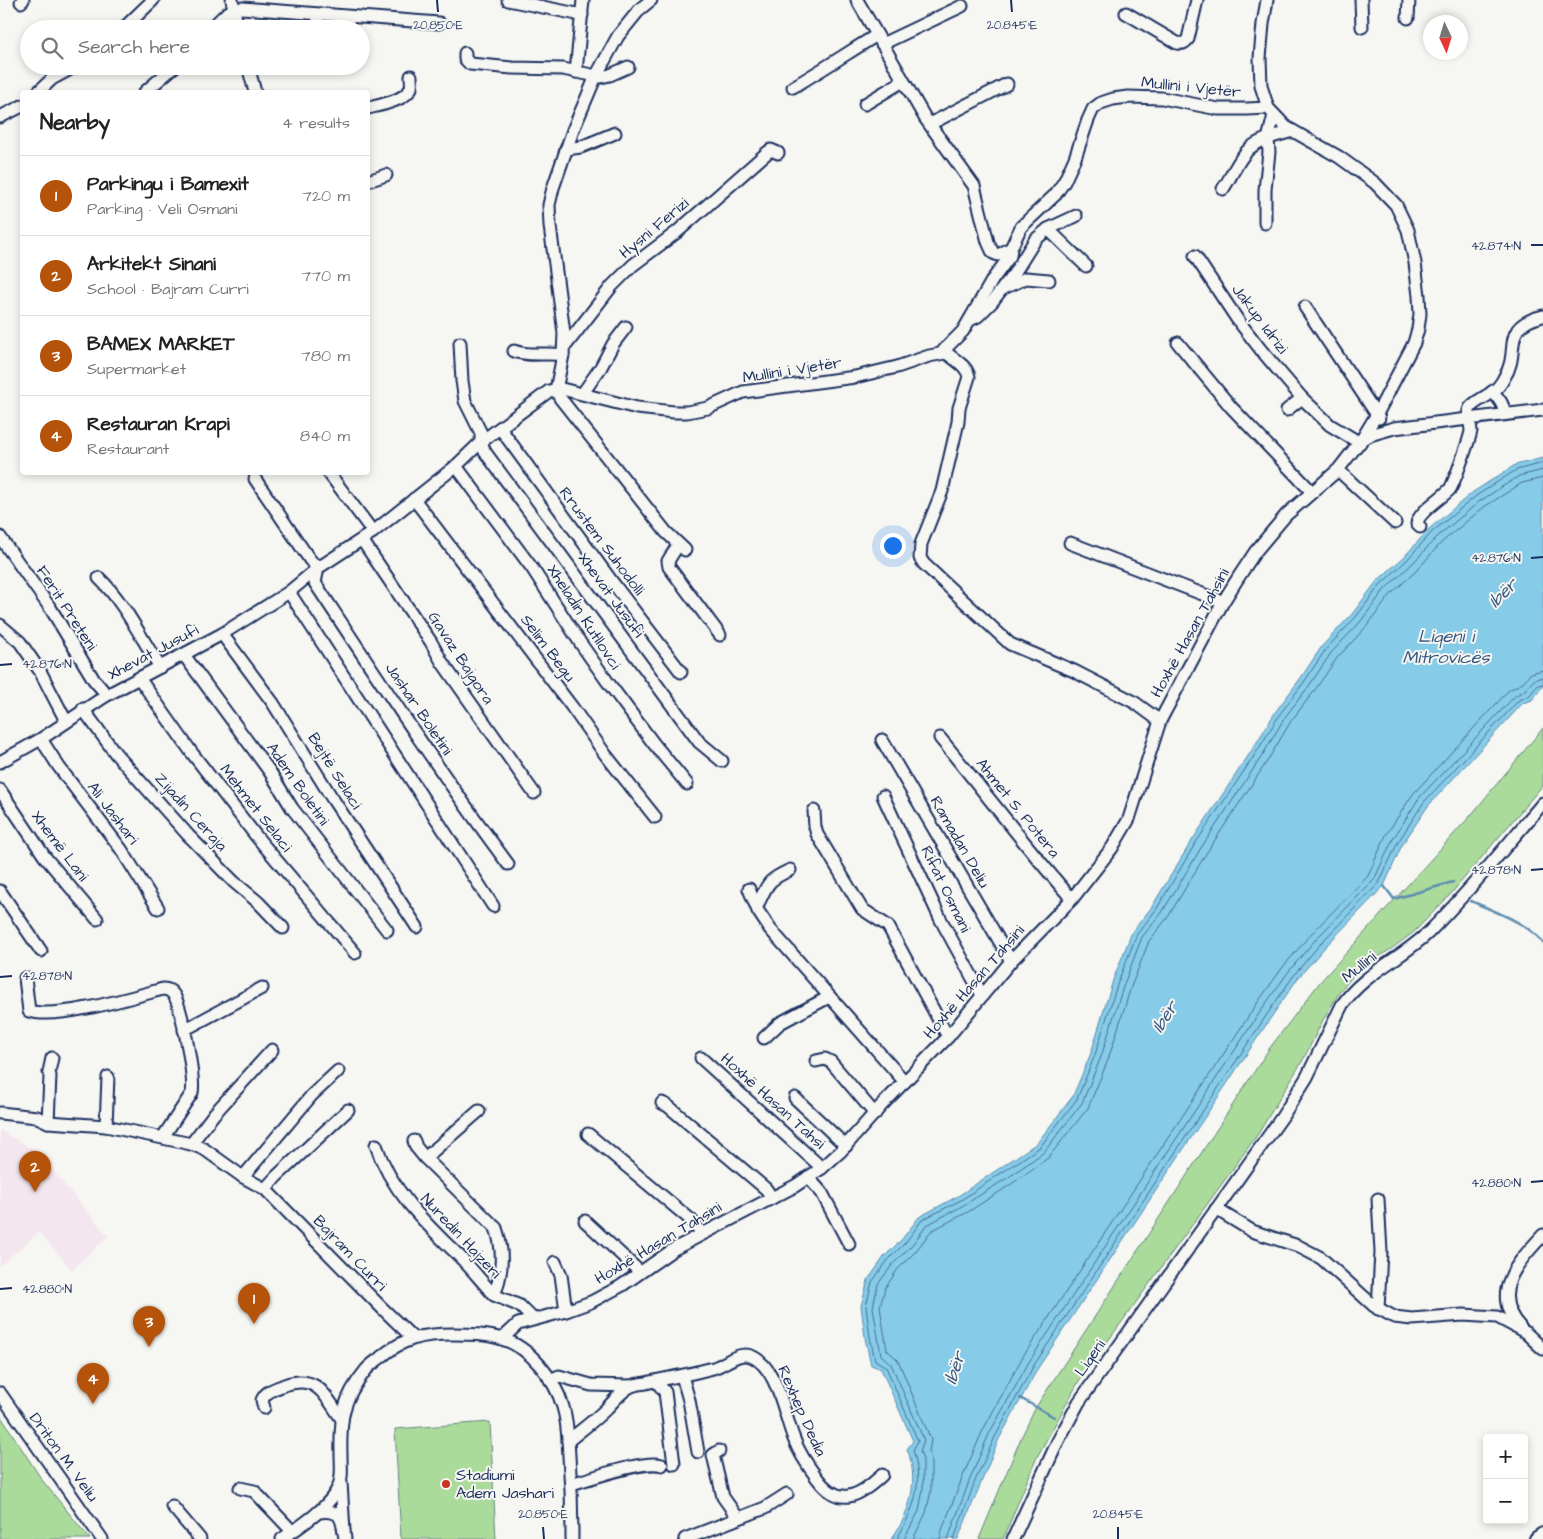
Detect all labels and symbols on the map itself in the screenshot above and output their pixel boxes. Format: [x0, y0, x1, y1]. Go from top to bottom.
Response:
north arrow [1423, 15, 1468, 60]
text: 20.850°E [413, 17, 463, 34]
text: 20.845°E [987, 17, 1037, 34]
street label: Mullini i Vjetër [1140, 71, 1242, 103]
street label: Hysni Ferizi [615, 192, 695, 264]
text: 42.874°N [1471, 238, 1522, 255]
street label: Jakup Idrizi [1227, 280, 1294, 359]
street label: Mullini i Vjetër [741, 351, 843, 389]
street label: Rrustem Suhodolli [554, 482, 650, 600]
your location [880, 533, 906, 559]
street label: Xhevat Jusufi [573, 548, 650, 642]
text: 42.876°N [1471, 550, 1521, 567]
street label: Xheladin Kutllovci [542, 560, 626, 674]
street label: Ferit Preteni [31, 561, 103, 655]
street label: Hoxhë Hasan Tahsini [1145, 564, 1235, 702]
water label: Ibër [1483, 571, 1525, 613]
street label: Gavaz Bajgora [422, 607, 499, 709]
street label: Selim Begu [515, 610, 581, 687]
street label: Xhevat Jusufi [104, 619, 203, 685]
water label: Liqeni i Mitrovicës [1402, 624, 1491, 670]
text: 42.876°N [22, 656, 72, 673]
street label: Jashar Boletini [380, 659, 458, 760]
street label: Bejtë Selaci [303, 728, 368, 814]
street label: Adem Boletini [261, 738, 335, 830]
street label: Ahmet S. Potera [971, 754, 1065, 862]
street label: Mehmet Selaci [215, 759, 298, 857]
street label: Zijadin Ceraja [150, 768, 232, 856]
street label: Ali Jashari [82, 777, 144, 849]
street label: Ramadan Deliu [925, 792, 995, 892]
street label: Xhemë Lani [26, 806, 94, 886]
street label: Rifat Osmani [915, 842, 977, 937]
text: 42.878°N [1471, 862, 1521, 879]
street label: Hoxhë Hasan Tahsini [918, 920, 1030, 1044]
street label: Mullini [1337, 946, 1382, 988]
text: 42.878°N [22, 968, 72, 985]
water label: Ibër [1146, 995, 1185, 1037]
street label: Hoxhë Hasan Tahsi [716, 1048, 831, 1154]
pin: 2 [19, 1151, 51, 1192]
text: 42.880°N [1471, 1175, 1521, 1192]
street label: Nuredin Hajzeri [416, 1189, 507, 1284]
street label: Hoxhë Hasan Tahsini [590, 1196, 726, 1290]
street label: Bajram Curri [308, 1210, 392, 1296]
text: 42.880°N [22, 1281, 72, 1298]
pin: 1 [238, 1283, 270, 1324]
pin: 3 [133, 1306, 165, 1347]
street label: Liqeni [1069, 1335, 1111, 1381]
water label: Ibër [938, 1347, 972, 1387]
street label: Rexhep Dedia [772, 1362, 832, 1460]
pin: 4 [77, 1363, 109, 1404]
street label: Driton M. Veliu [24, 1408, 104, 1506]
place label: Stadiumi Adem Jashari [456, 1464, 555, 1504]
marker: Stadiumi Adem Jashari [440, 1478, 452, 1490]
text: 20.850°E [518, 1506, 568, 1523]
text: 20.845°E [1093, 1506, 1143, 1523]

